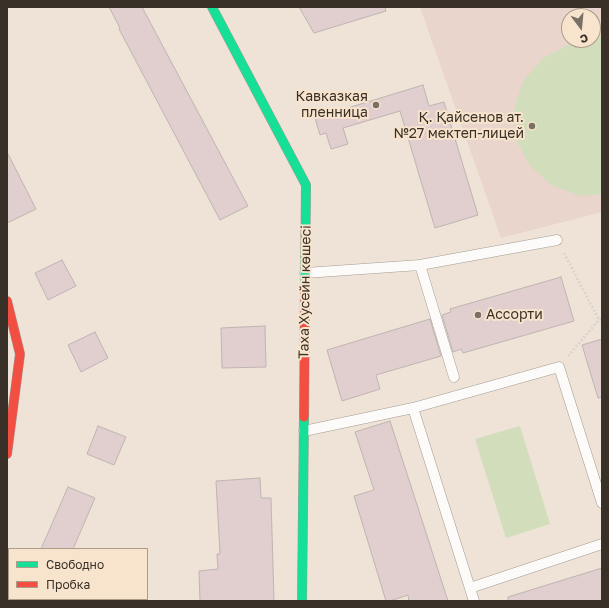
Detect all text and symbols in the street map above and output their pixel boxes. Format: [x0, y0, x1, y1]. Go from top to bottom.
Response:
north arrow [561, 8, 601, 48]
text: С [579, 32, 590, 46]
place label: Кавказкая пленница [296, 89, 368, 122]
marker: Кавказкая пленница [371, 100, 381, 110]
place label: Қ. Қайсенов ат. №27 мектеп-лицей [393, 110, 524, 142]
marker: Қ. Қайсенов ат. №27 мектеп-лицей [527, 121, 537, 131]
street label: Таха Хусейн көшесі [295, 225, 315, 359]
place label: Ассорти [486, 307, 543, 323]
marker: Ассорти [473, 310, 483, 320]
legend [8, 548, 148, 600]
text: Свободно [46, 557, 104, 572]
text: Пробка [46, 577, 90, 592]

